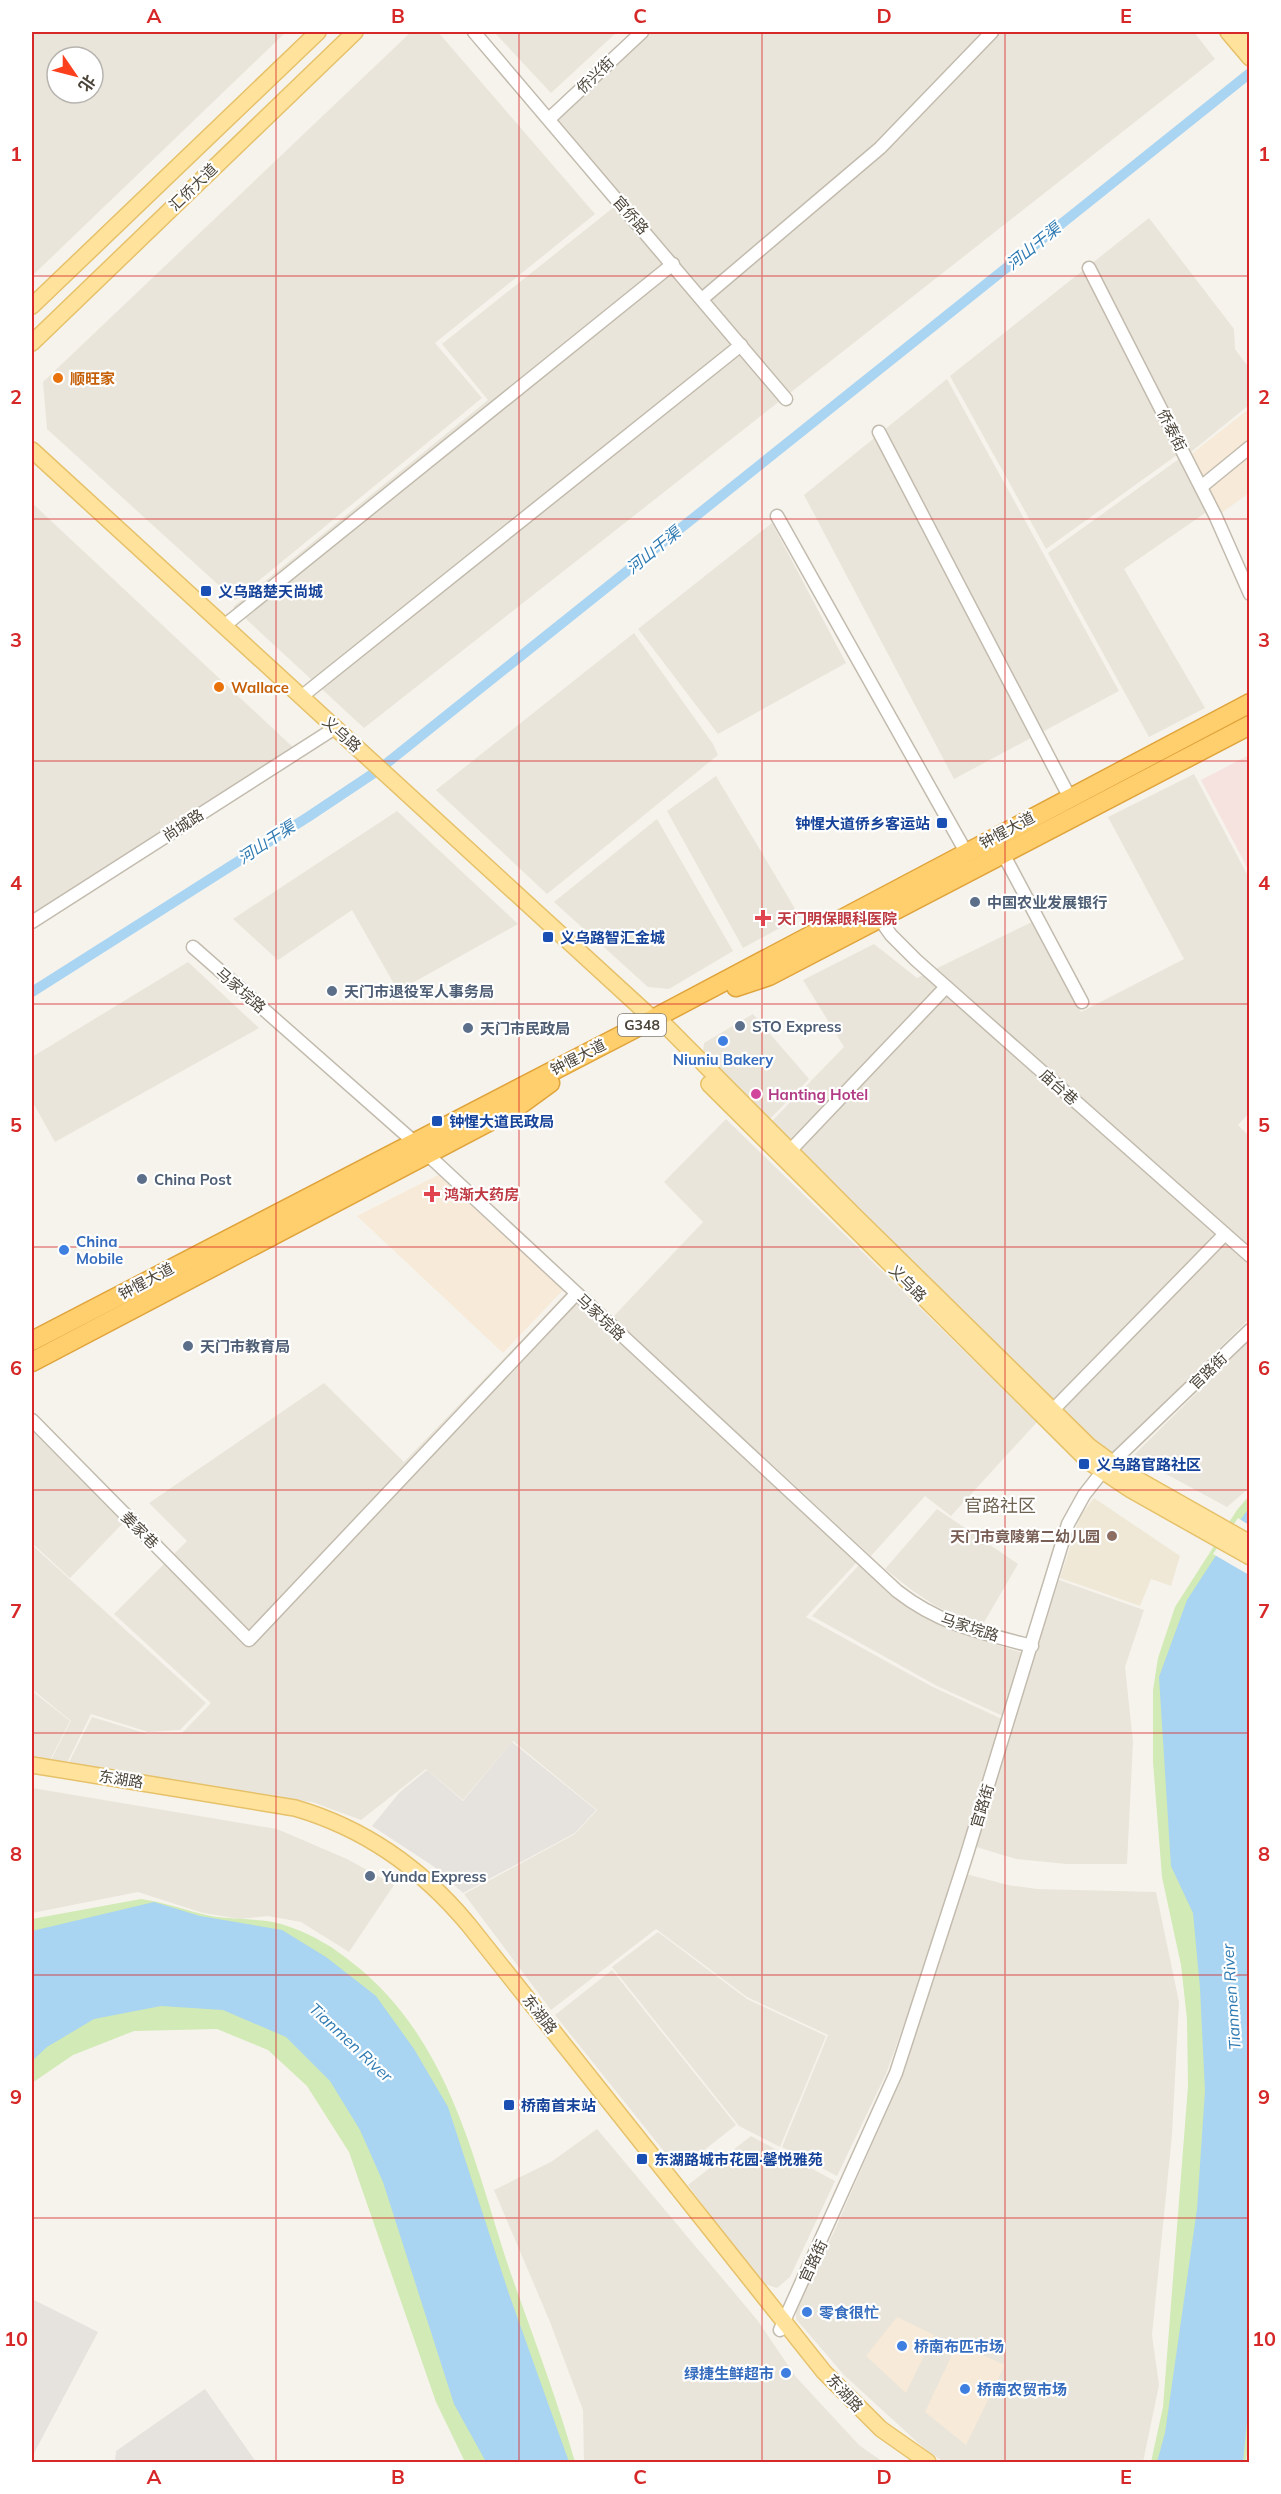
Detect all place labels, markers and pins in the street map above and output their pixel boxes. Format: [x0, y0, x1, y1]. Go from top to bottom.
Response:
place label: 顺旺家 [70, 369, 115, 388]
marker: 顺旺家 [51, 371, 65, 385]
place label: 义乌路楚天尚城 [218, 582, 323, 601]
marker: 义乌路楚天尚城 [199, 584, 213, 598]
place label: Wallace [231, 678, 289, 697]
marker: Wallace [212, 680, 226, 694]
place label: 钟惺大道侨乡客运站 [795, 814, 930, 833]
marker: 钟惺大道侨乡客运站 [935, 816, 949, 830]
place label: 中国农业发展银行 [987, 893, 1107, 912]
marker: 中国农业发展银行 [968, 895, 982, 909]
marker: 天门明保眼科医院 [754, 909, 772, 927]
place label: 天门明保眼科医院 [777, 909, 897, 928]
place label: 义乌路智汇金城 [560, 928, 665, 947]
marker: 义乌路智汇金城 [541, 930, 555, 944]
place label: 天门市退役军人事务局 [344, 982, 494, 1001]
marker: 天门市退役军人事务局 [325, 984, 339, 998]
place label: STO Express [752, 1017, 842, 1036]
place label: 天门市民政局 [480, 1019, 570, 1038]
marker: STO Express [733, 1019, 747, 1033]
marker: 天门市民政局 [461, 1021, 475, 1035]
marker: Niuniu Bakery [716, 1034, 730, 1048]
place label: Niuniu Bakery [673, 1050, 774, 1069]
place label: Hanting Hotel [768, 1085, 868, 1104]
marker: Hanting Hotel [749, 1087, 763, 1101]
place label: 钟惺大道民政局 [449, 1112, 554, 1131]
marker: 钟惺大道民政局 [430, 1114, 444, 1128]
place label: China Post [154, 1170, 232, 1189]
marker: China Post [135, 1172, 149, 1186]
place label: 鸿渐大药房 [444, 1185, 519, 1204]
marker: 鸿渐大药房 [425, 1187, 439, 1201]
place label: China Mobile [76, 1232, 123, 1268]
marker: China Mobile [57, 1243, 71, 1257]
place label: 天门市教育局 [200, 1337, 290, 1356]
marker: 天门市教育局 [181, 1339, 195, 1353]
place label: 义乌路官路社区 [1096, 1455, 1201, 1474]
marker: 义乌路官路社区 [1077, 1457, 1091, 1471]
place label: 天门市竟陵第二幼儿园 [950, 1527, 1100, 1546]
marker: 天门市竟陵第二幼儿园 [1105, 1529, 1119, 1543]
place label: Yunda Express [381, 1867, 487, 1886]
marker: Yunda Express [363, 1869, 377, 1883]
place label: 桥南首末站 [521, 2096, 596, 2115]
marker: 桥南首末站 [502, 2098, 516, 2112]
place label: 东湖路城市花园·馨悦雅苑 [654, 2150, 823, 2169]
marker: 东湖路城市花园·馨悦雅苑 [635, 2152, 649, 2166]
place label: 零食很忙 [819, 2303, 879, 2322]
marker: 零食很忙 [800, 2305, 814, 2319]
place label: 桥南布匹市场 [914, 2337, 1004, 2356]
marker: 桥南布匹市场 [895, 2339, 909, 2353]
place label: 绿捷生鲜超市 [684, 2364, 774, 2383]
marker: 绿捷生鲜超市 [779, 2366, 793, 2380]
place label: 桥南农贸市场 [977, 2380, 1067, 2399]
marker: 桥南农贸市场 [958, 2382, 972, 2396]

